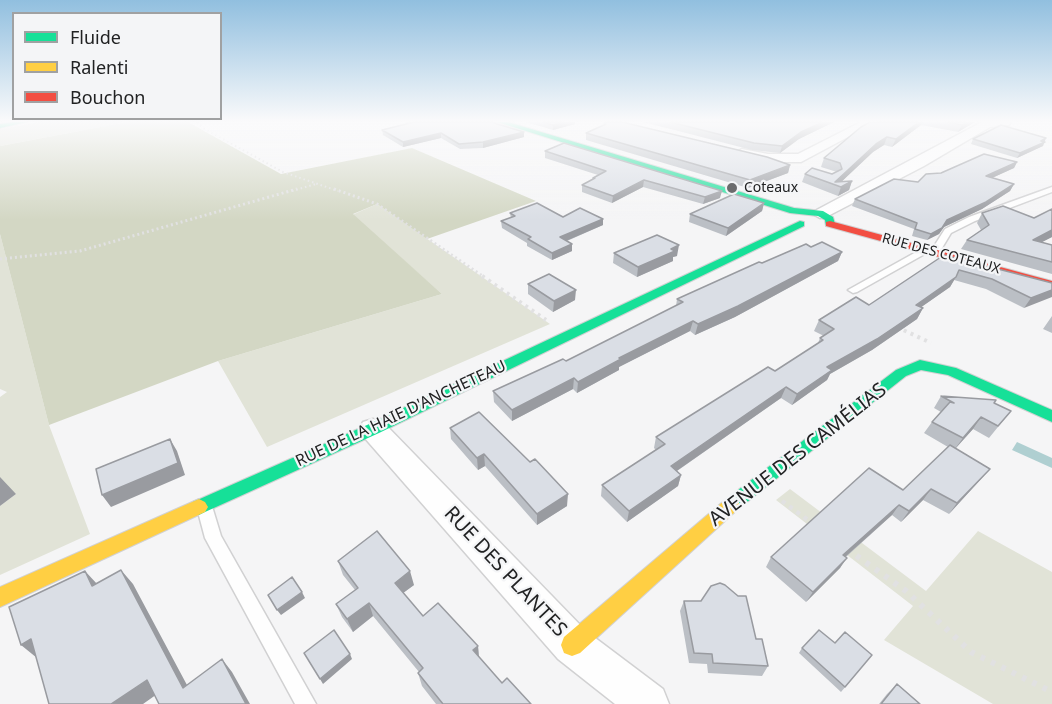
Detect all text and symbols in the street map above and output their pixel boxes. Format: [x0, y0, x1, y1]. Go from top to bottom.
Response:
legend [12, 12, 222, 120]
text: Fluide [70, 25, 121, 49]
text: Ralenti [70, 55, 128, 79]
text: Bouchon [70, 85, 146, 109]
place label: Coteaux [744, 180, 798, 196]
marker: Coteaux [725, 181, 739, 195]
street label: RUE DES COTEAUX [880, 230, 1002, 278]
street label: RUE DE LA HAIE D'ANCHETEAU [293, 357, 509, 471]
street label: AVENUE DES CAMÉLIAS [704, 378, 892, 532]
street label: RUE DES PLANTES [439, 502, 571, 642]

